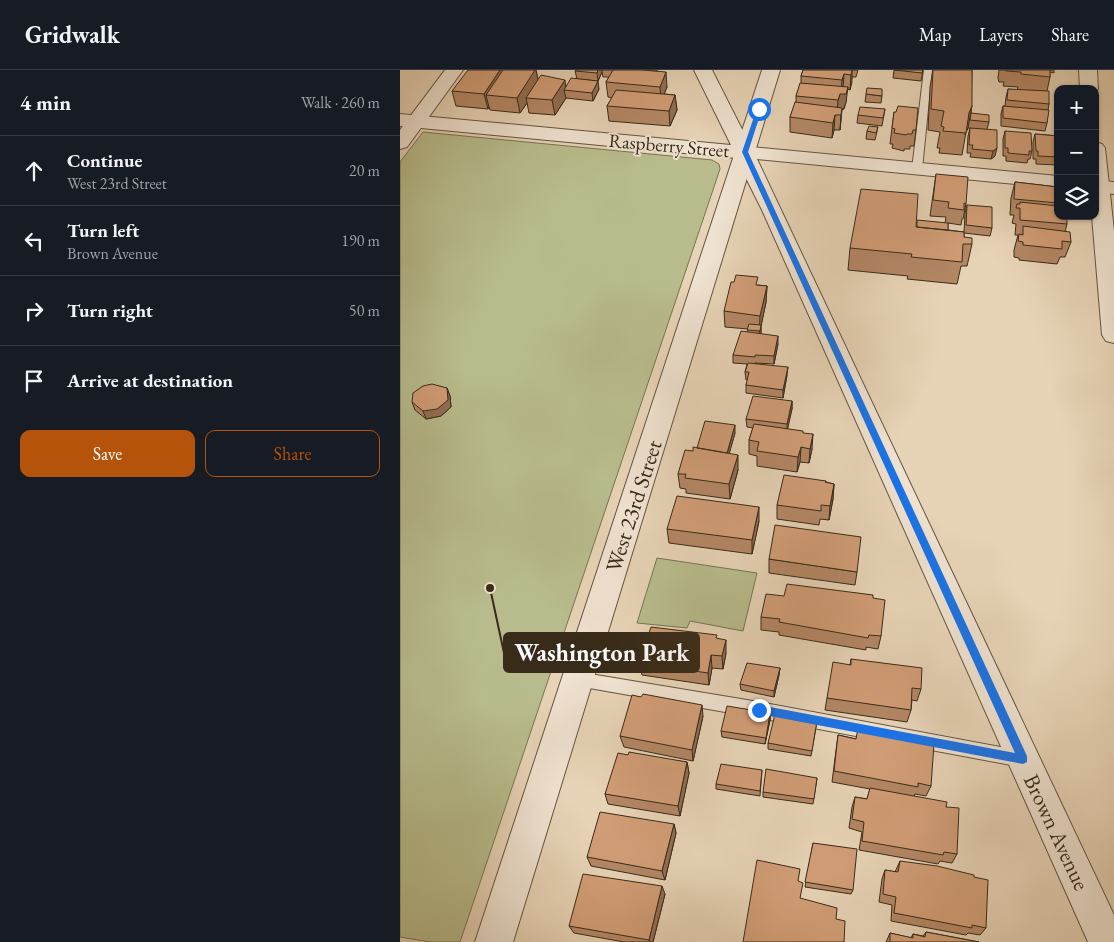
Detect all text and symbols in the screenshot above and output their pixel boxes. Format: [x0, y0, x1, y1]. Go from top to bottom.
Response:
text: Gridwalk [25, 19, 120, 50]
text: Map [919, 23, 951, 46]
text: Layers [979, 23, 1023, 46]
text: Share [1051, 23, 1089, 46]
map controls [1054, 85, 1099, 220]
button: + [1054, 85, 1099, 130]
text: 4 min [20, 89, 71, 116]
text: Walk · 260 m [301, 92, 380, 113]
route start [748, 98, 771, 121]
street label: Raspberry Street [608, 128, 730, 163]
button: − [1054, 130, 1099, 175]
text: Continue [67, 148, 142, 173]
icon: ahead [20, 157, 48, 185]
text: 20 m [349, 160, 380, 181]
text: West 23rd Street [67, 173, 167, 194]
button: layers [1054, 175, 1099, 220]
text: Turn left [67, 218, 139, 243]
icon: left [20, 227, 48, 255]
text: 190 m [341, 230, 380, 251]
text: Brown Avenue [67, 243, 158, 264]
icon: right [20, 297, 48, 325]
text: Turn right [67, 298, 153, 323]
text: 50 m [349, 300, 380, 321]
icon: arrive [20, 367, 48, 395]
text: Arrive at destination [67, 368, 233, 393]
button: Save [20, 430, 195, 477]
button: Share [205, 430, 380, 477]
street label: West 23rd Street [598, 436, 669, 576]
callout: Washington Park [504, 633, 699, 672]
text: Washington Park [515, 637, 690, 669]
route end [748, 699, 771, 722]
street label: Brown Avenue [1017, 769, 1096, 895]

